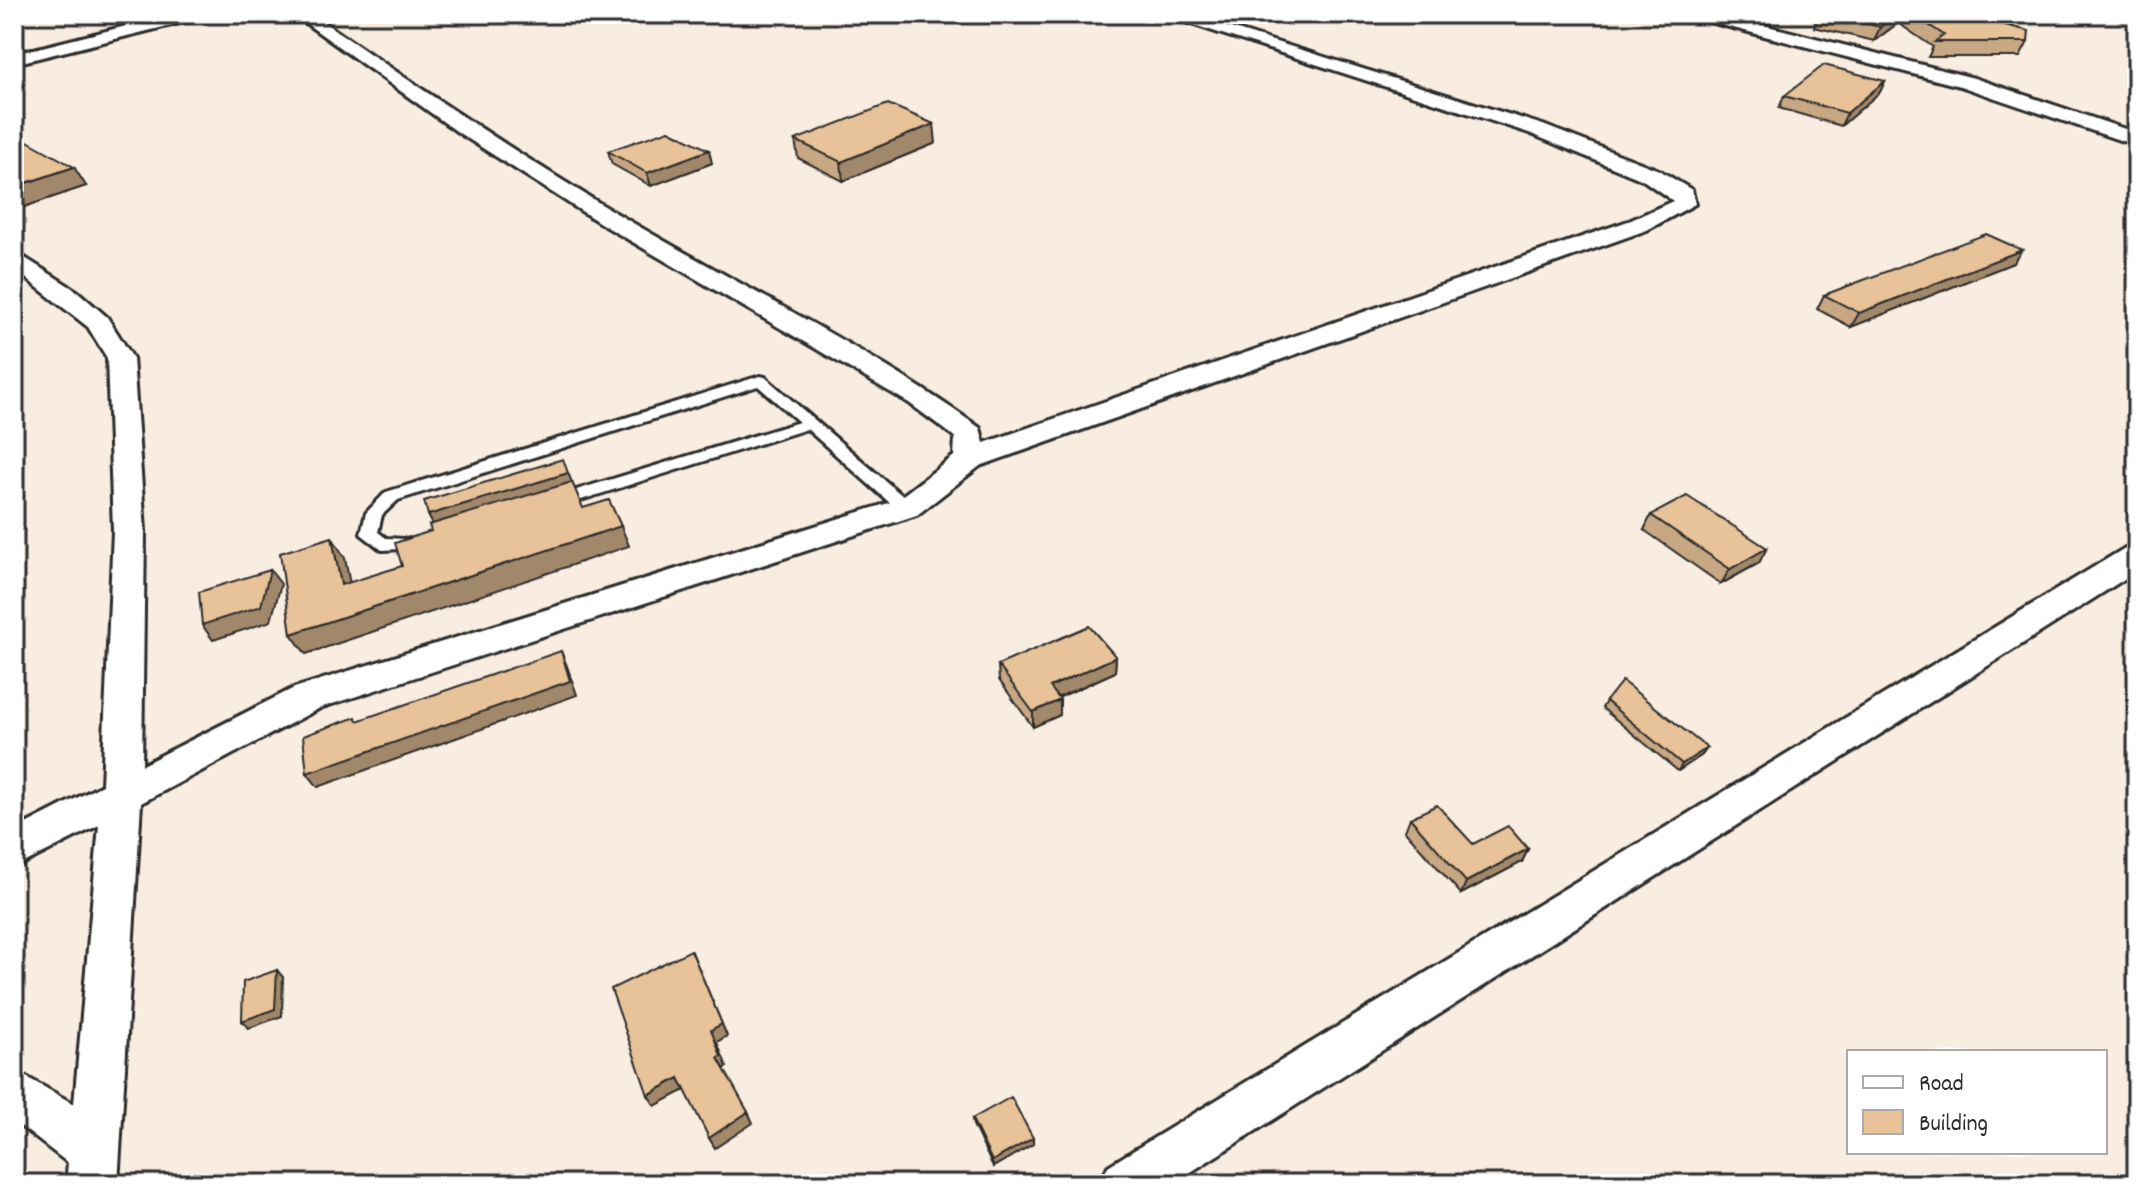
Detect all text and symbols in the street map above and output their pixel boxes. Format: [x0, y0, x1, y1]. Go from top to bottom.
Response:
legend [1847, 1050, 2107, 1154]
text: Road [1919, 1068, 1964, 1102]
text: Building [1919, 1108, 1988, 1142]

